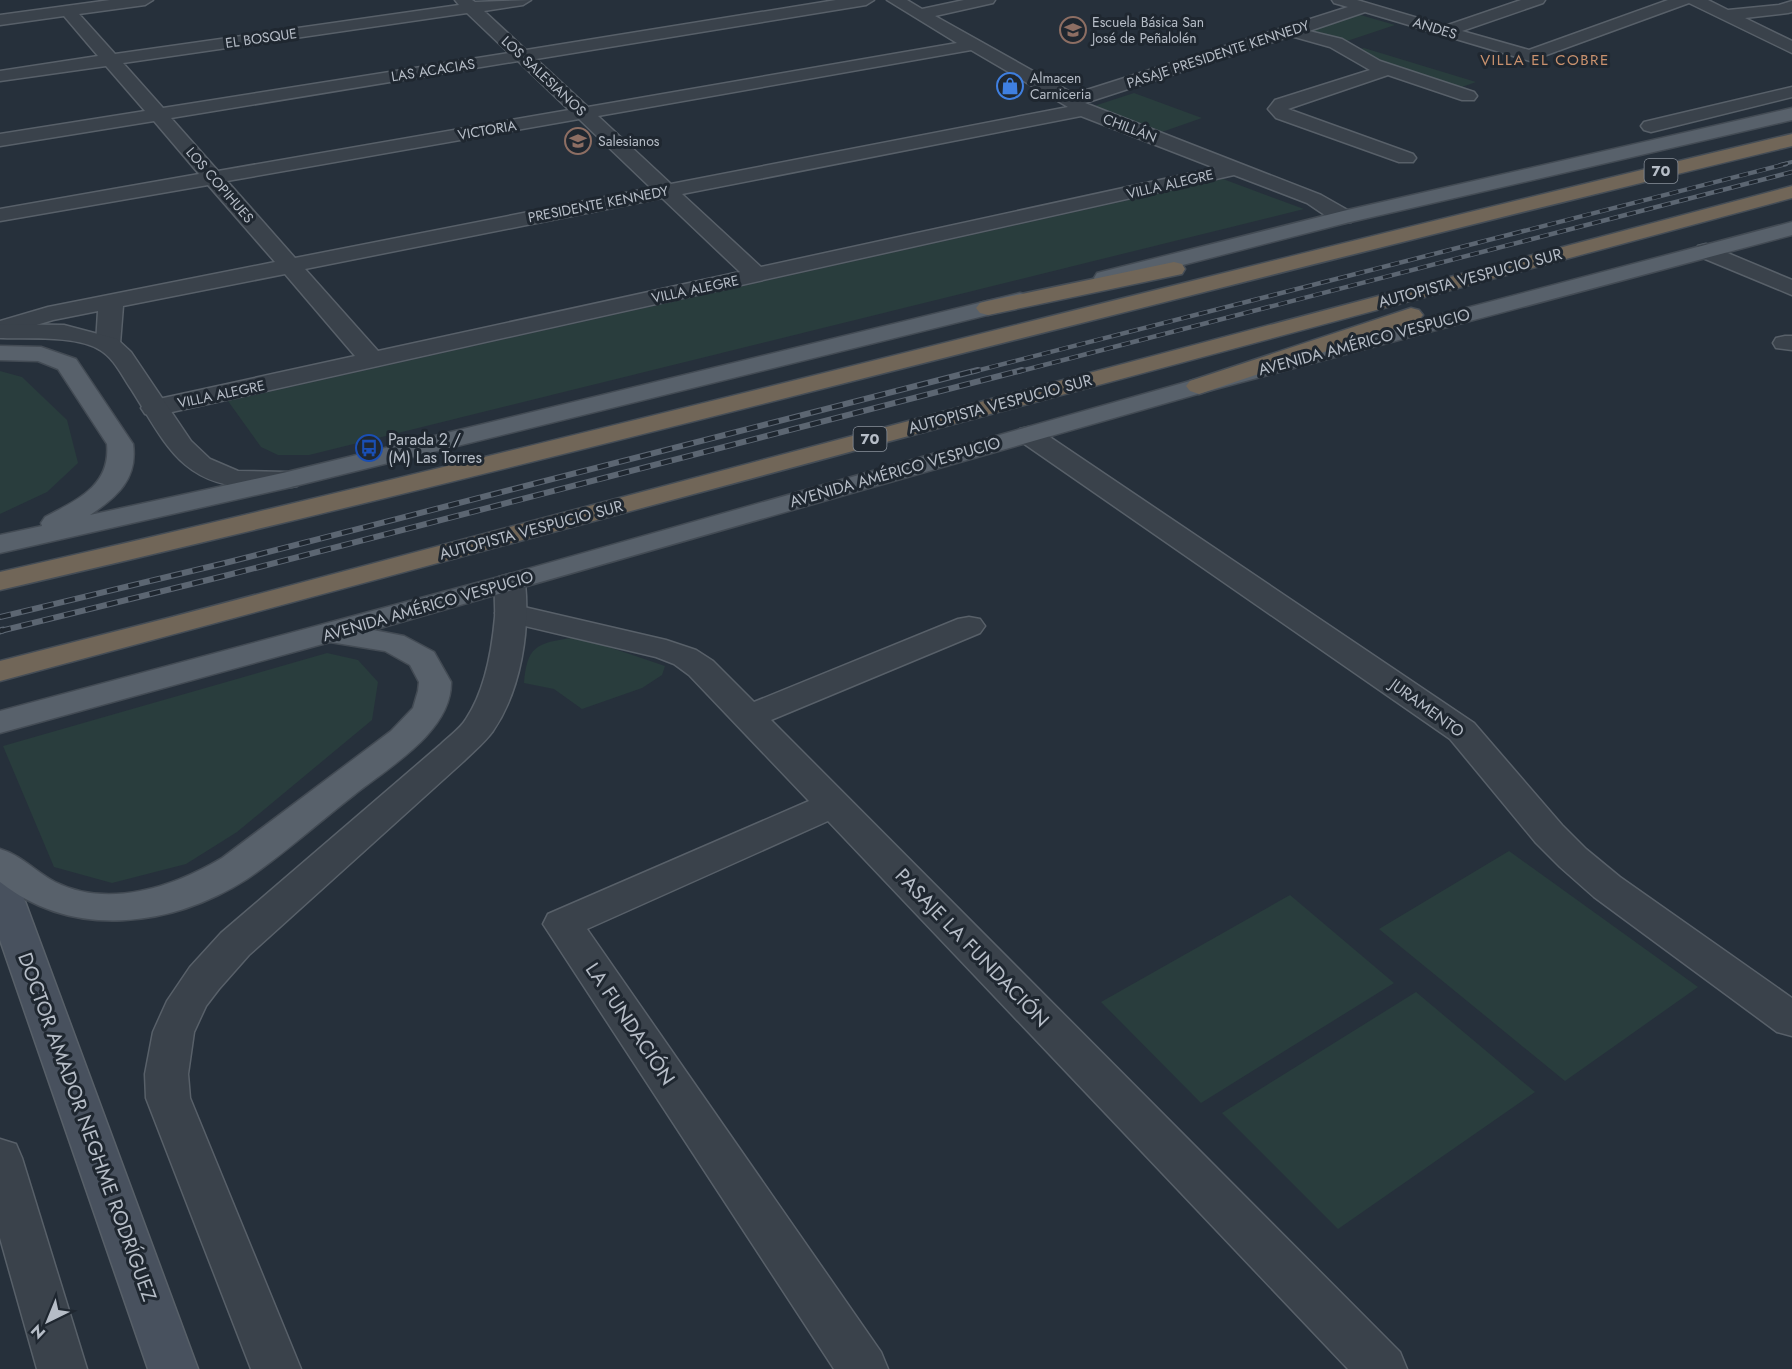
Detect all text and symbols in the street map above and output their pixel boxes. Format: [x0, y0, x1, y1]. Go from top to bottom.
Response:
place label: Escuela Básica San José de Peñalolén [1090, 12, 1204, 48]
street label: ANDES [1411, 12, 1460, 44]
school or university icon: Escuela Básica San José de Peñalolén [1058, 15, 1088, 45]
street label: PASAJE PRESIDENTE KENNEDY [1124, 15, 1312, 93]
street label: EL BOSQUE [224, 23, 298, 53]
street label: LOS SALESIANOS [497, 31, 591, 121]
district label: VILLA EL COBRE [1480, 49, 1610, 71]
street label: LAS ACACIAS [390, 53, 477, 87]
place label: Almacen Carniceria [1030, 68, 1091, 104]
shop icon: Almacen Carniceria [995, 71, 1025, 101]
street label: CHILLÁN [1100, 109, 1160, 147]
street label: VICTORIA [456, 115, 519, 145]
school or university icon: Salesianos [563, 126, 593, 156]
place label: Salesianos [598, 131, 660, 151]
street label: LOS COPIHUES [181, 143, 259, 228]
road number: 70 [1644, 159, 1678, 183]
street label: VILLA ALEGRE [1125, 164, 1215, 204]
street label: PRESIDENTE KENNEDY [526, 181, 670, 227]
street label: AUTOPISTA VESPUCIO SUR [1376, 242, 1565, 314]
street label: VILLA ALEGRE [650, 270, 740, 308]
street label: AVENIDA AMÉRICO VESPUCIO [1256, 303, 1472, 381]
street label: AUTOPISTA VESPUCIO SUR [906, 368, 1095, 440]
street label: VILLA ALEGRE [176, 375, 266, 413]
road number: 70 [854, 427, 886, 451]
place label: Parada 2 / (M) Las Torres [388, 428, 482, 469]
street label: AVENIDA AMÉRICO VESPUCIO [787, 431, 1003, 513]
bus stop icon: Parada 2 / (M) Las Torres [354, 433, 384, 463]
street label: AUTOPISTA VESPUCIO SUR [437, 494, 626, 566]
street label: AVENIDA AMÉRICO VESPUCIO [320, 565, 536, 647]
street label: JURAMENTO [1383, 672, 1469, 743]
street label: PASAJE LA FUNDACIÓN [888, 862, 1056, 1034]
street label: DOCTOR AMADOR NEGHME RODRÍGUEZ [10, 949, 164, 1305]
street label: LA FUNDACIÓN [578, 957, 682, 1091]
north arrow [18, 1291, 78, 1351]
text: N [26, 1319, 51, 1344]

